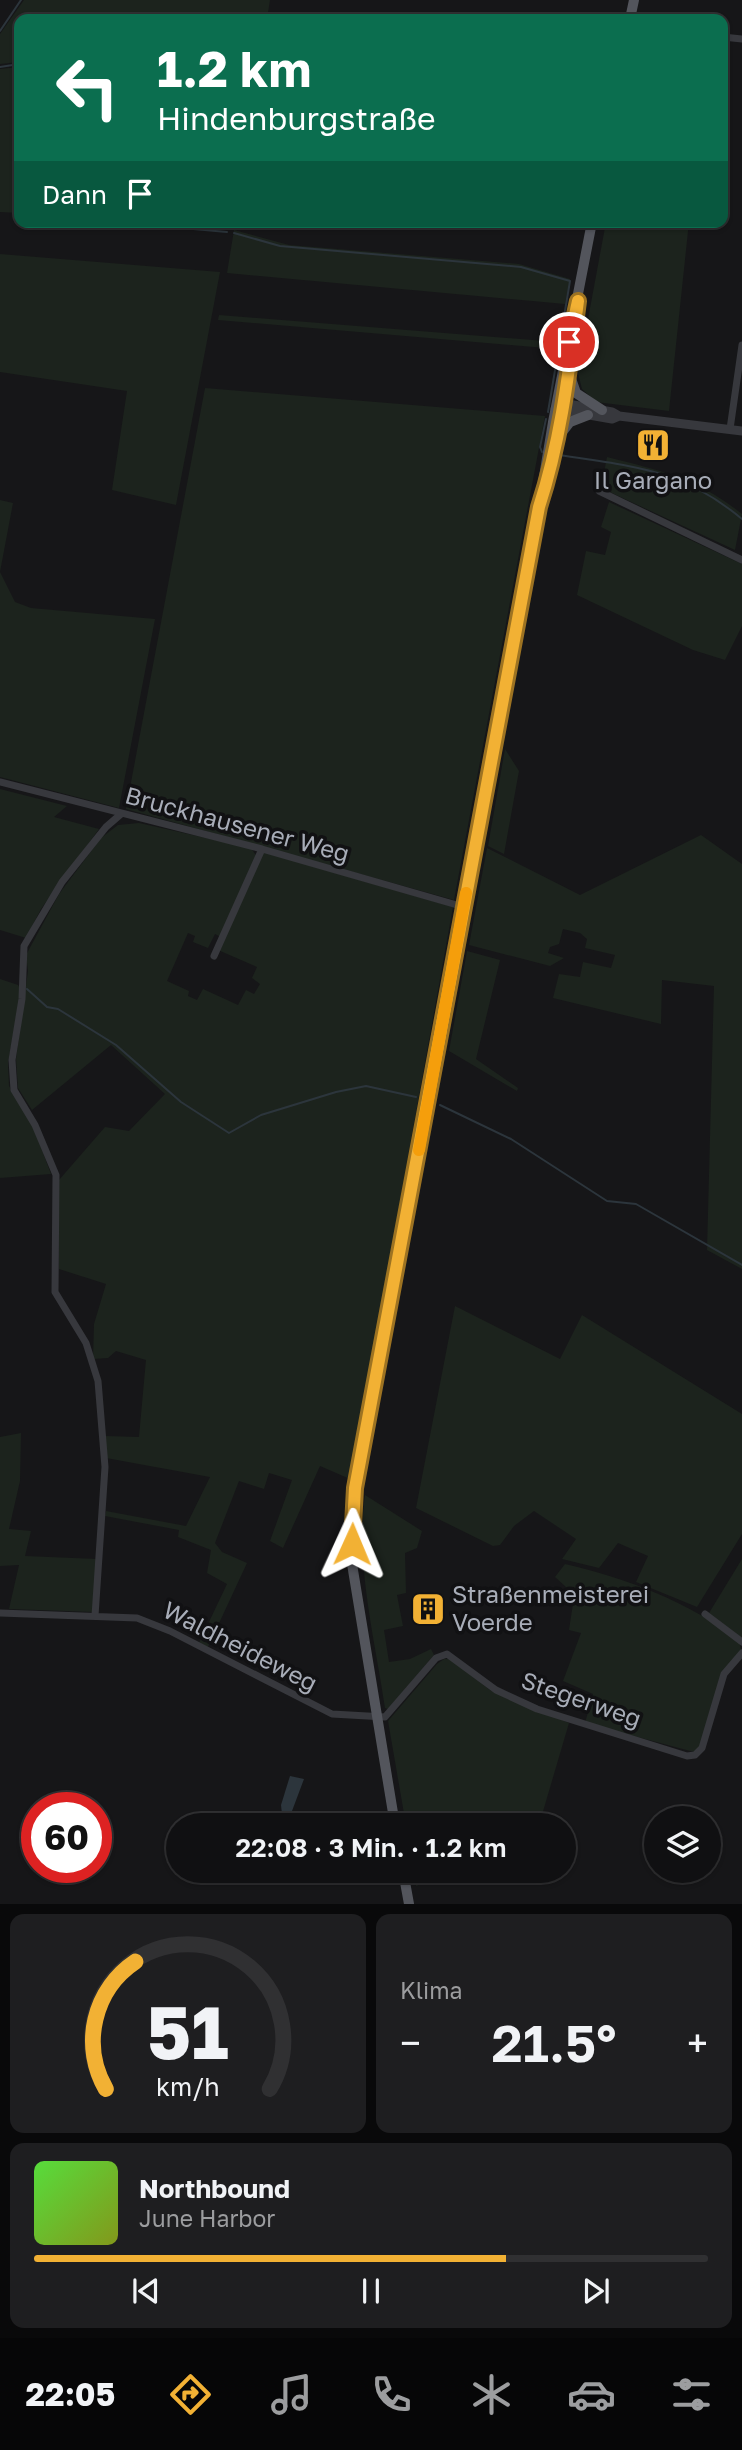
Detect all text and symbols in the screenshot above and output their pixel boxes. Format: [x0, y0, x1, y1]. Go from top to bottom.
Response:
text: 1.2 km [157, 39, 311, 98]
icon: left [42, 42, 133, 133]
text: Hindenburgstraße [157, 99, 436, 137]
icon: arrive [121, 175, 159, 213]
text: Dann [42, 179, 107, 210]
pin [539, 312, 599, 372]
icon: arrive [550, 323, 588, 361]
restaurant icon: Il Gargano [634, 426, 672, 464]
place label: Il Gargano [594, 465, 712, 494]
street label: Bruckhausener Weg [122, 780, 353, 867]
position arrow [315, 1507, 389, 1581]
place label: Straßenmeisterei Voerde [452, 1579, 649, 1636]
building icon: Straßenmeisterei Voerde [409, 1590, 447, 1628]
street label: Waldheideweg [159, 1594, 323, 1697]
street label: Stegerweg [518, 1665, 645, 1733]
speed limit sign: 60 [21, 1792, 112, 1883]
map controls [644, 1806, 721, 1883]
button: layers [644, 1806, 721, 1883]
text: 22:08 · 3 Min. · 1.2 km [235, 1832, 507, 1863]
text: Klima [400, 1976, 463, 2004]
text: 51 [147, 1989, 229, 2076]
text: 21.5° [492, 2011, 616, 2073]
text: − [400, 2020, 421, 2065]
text: + [687, 2020, 708, 2065]
text: km/h [156, 2071, 220, 2102]
text: Northbound [139, 2173, 290, 2204]
text: June Harbor [139, 2204, 275, 2232]
icon: previous [127, 2272, 165, 2310]
icon: pause [352, 2272, 390, 2310]
icon: next [577, 2272, 615, 2310]
icon: directions [166, 2370, 215, 2419]
icon: music [267, 2370, 316, 2419]
icon: phone [367, 2370, 416, 2419]
icon: climate [467, 2370, 516, 2419]
icon: car [567, 2370, 616, 2419]
icon: filters [667, 2370, 716, 2419]
text: 22:05 [26, 2375, 115, 2413]

